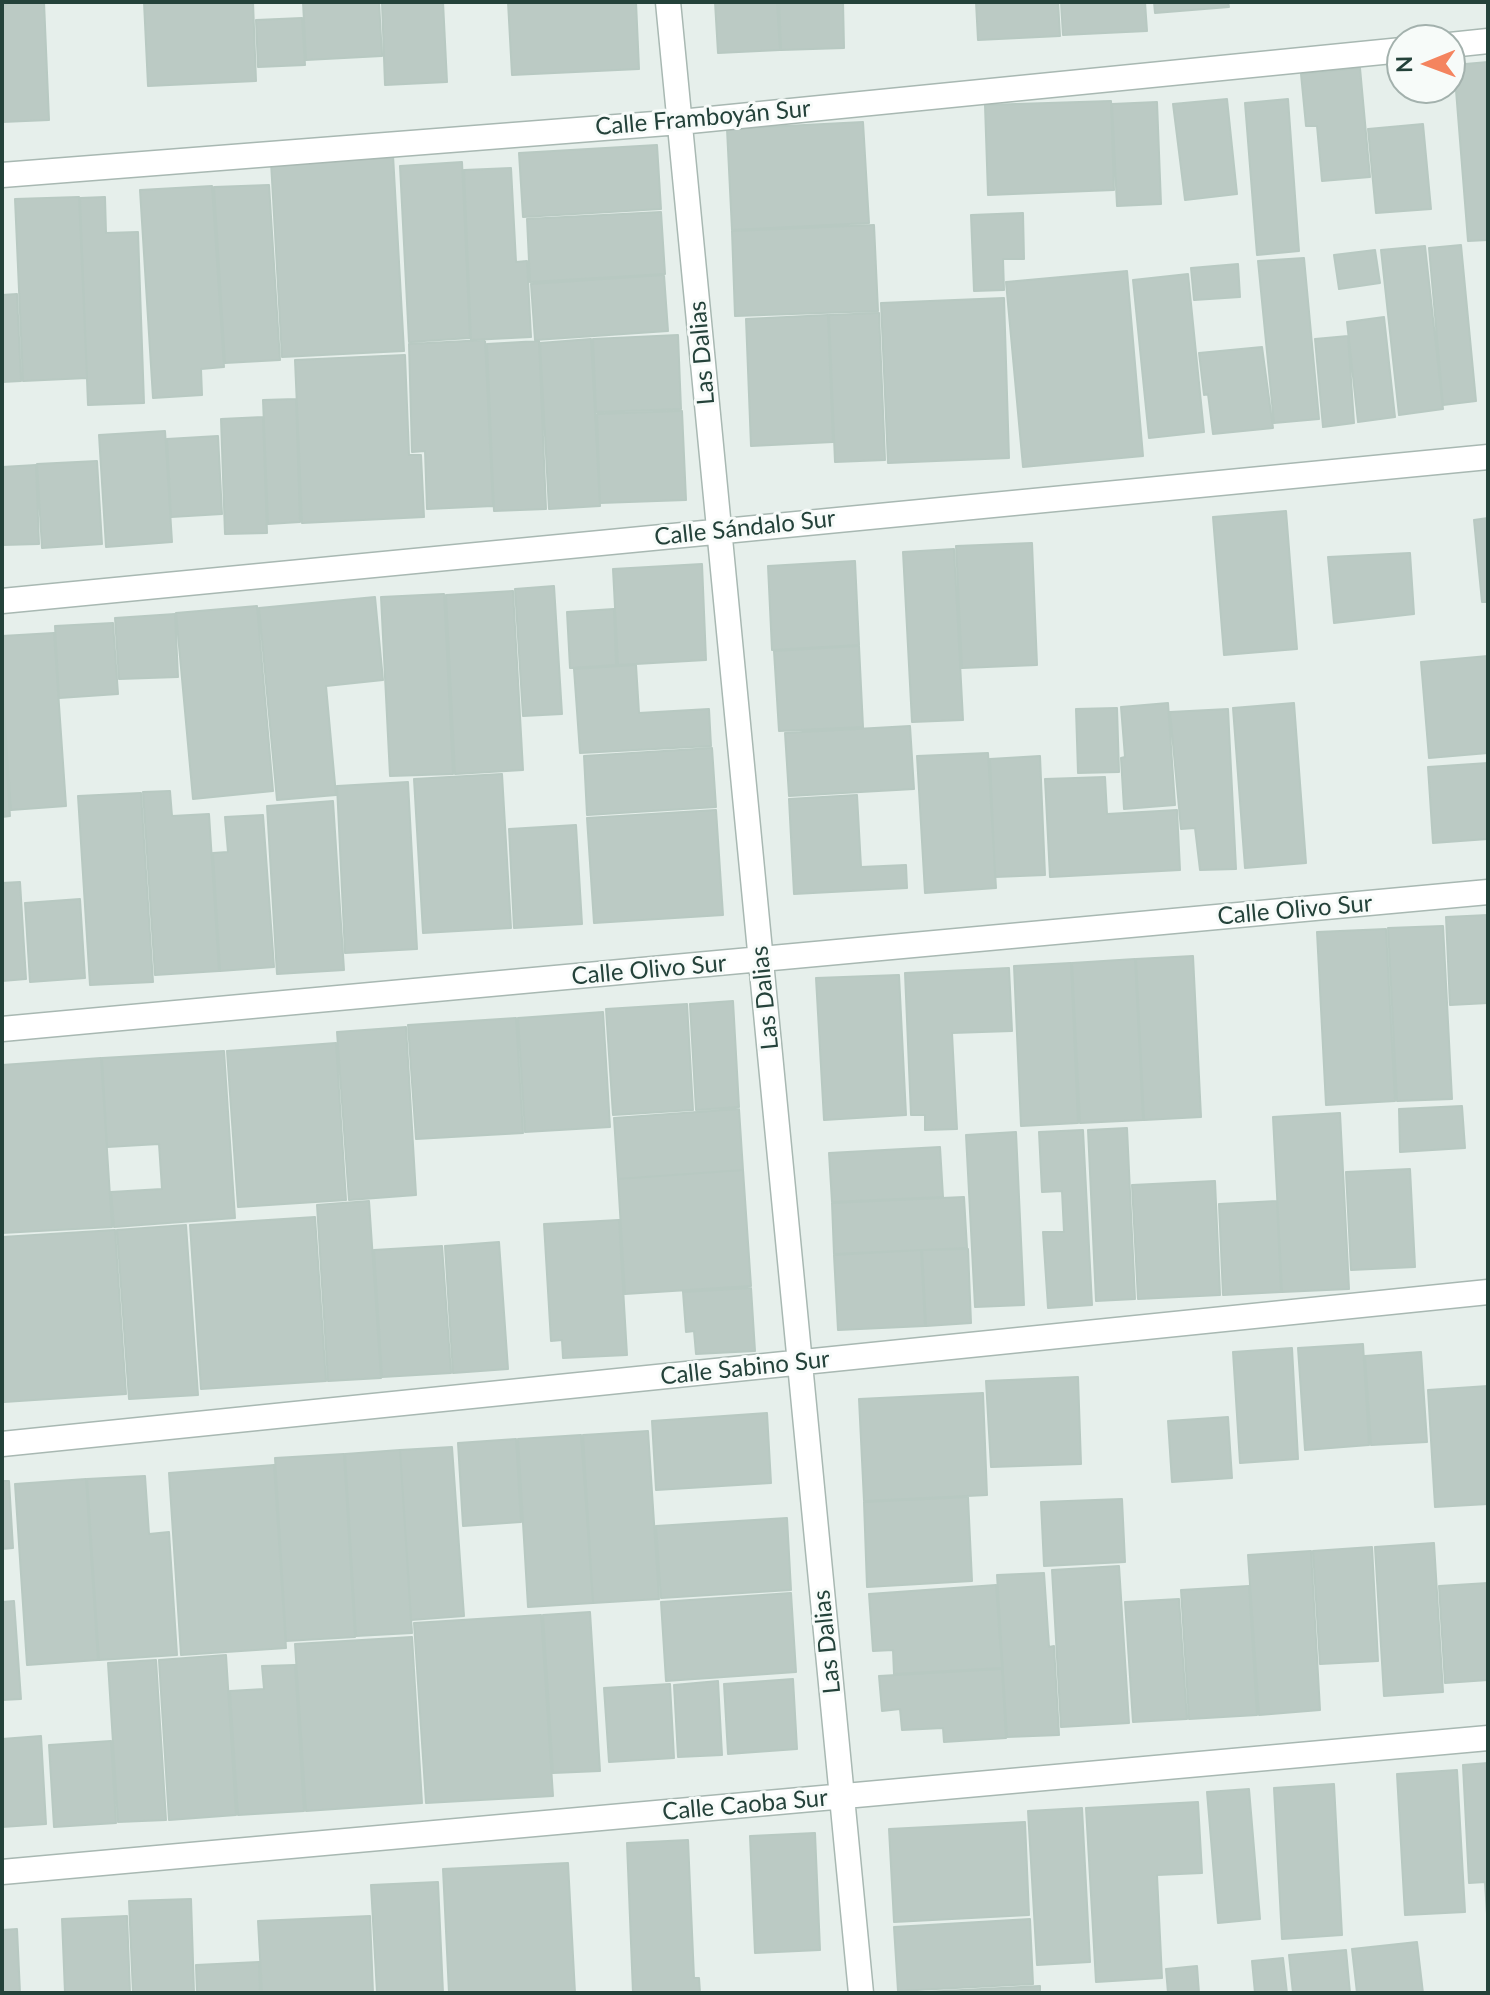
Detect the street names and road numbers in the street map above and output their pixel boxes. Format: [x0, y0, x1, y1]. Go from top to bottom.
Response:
street label: Calle Framboyán Sur [594, 94, 812, 142]
street label: Las Dalias [683, 300, 721, 406]
street label: Calle Sándalo Sur [653, 504, 837, 552]
street label: Calle Olivo Sur [1216, 889, 1374, 931]
street label: Las Dalias [745, 945, 785, 1051]
street label: Calle Olivo Sur [570, 949, 728, 991]
street label: Calle Sabino Sur [659, 1345, 831, 1391]
street label: Las Dalias [807, 1589, 847, 1695]
street label: Calle Caoba Sur [661, 1783, 829, 1827]

